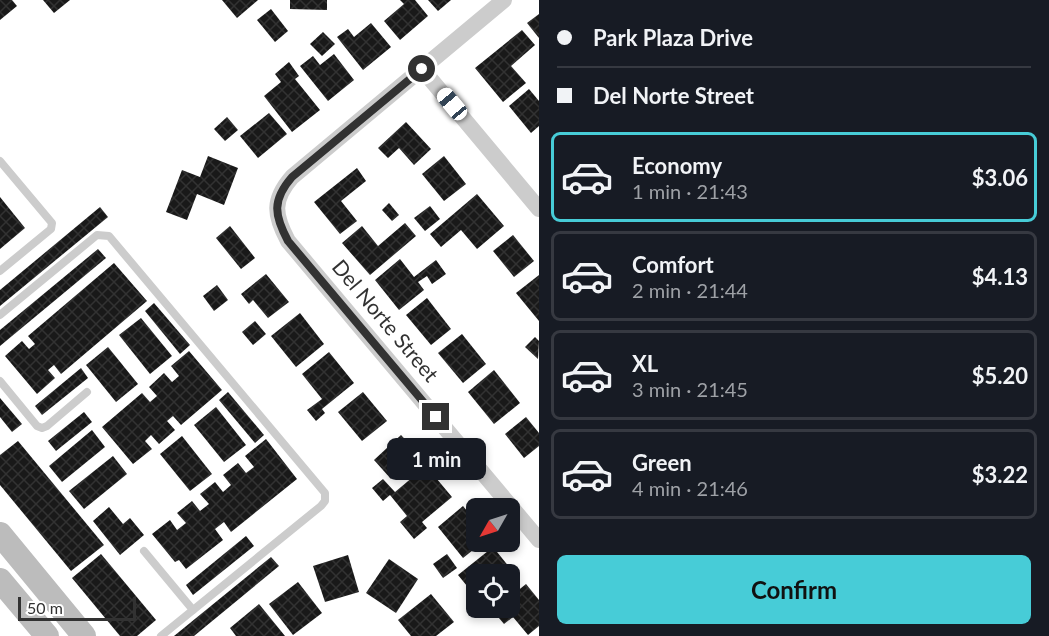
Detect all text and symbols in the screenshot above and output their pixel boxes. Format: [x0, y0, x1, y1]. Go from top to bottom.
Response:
text: Park Plaza Drive [593, 24, 753, 51]
route start [408, 55, 435, 82]
text: Del Norte Street [593, 82, 754, 109]
car [434, 84, 470, 124]
icon: car [560, 150, 614, 204]
text: Economy [632, 152, 722, 179]
text: $3.06 [972, 164, 1028, 191]
text: 1 min · 21:43 [632, 179, 748, 203]
icon: car [560, 249, 614, 303]
text: Comfort [632, 251, 714, 278]
street label: Del Norte Street [328, 254, 445, 387]
text: $4.13 [972, 263, 1028, 290]
text: 2 min · 21:44 [632, 278, 748, 302]
icon: car [560, 348, 614, 402]
text: XL [632, 350, 658, 377]
text: $5.20 [972, 362, 1028, 389]
text: 3 min · 21:45 [632, 377, 748, 401]
route end [422, 403, 449, 430]
callout: 1 min [386, 438, 486, 480]
text: 1 min [412, 447, 461, 471]
icon: car [560, 447, 614, 501]
text: Green [632, 449, 692, 476]
text: $3.22 [972, 461, 1028, 488]
text: 4 min · 21:46 [632, 476, 748, 500]
north arrow [466, 498, 520, 552]
map controls [466, 498, 520, 618]
button: Confirm [557, 555, 1031, 624]
button: locate [466, 564, 520, 618]
scale bar [18, 594, 136, 622]
text: 50 m [27, 598, 63, 617]

